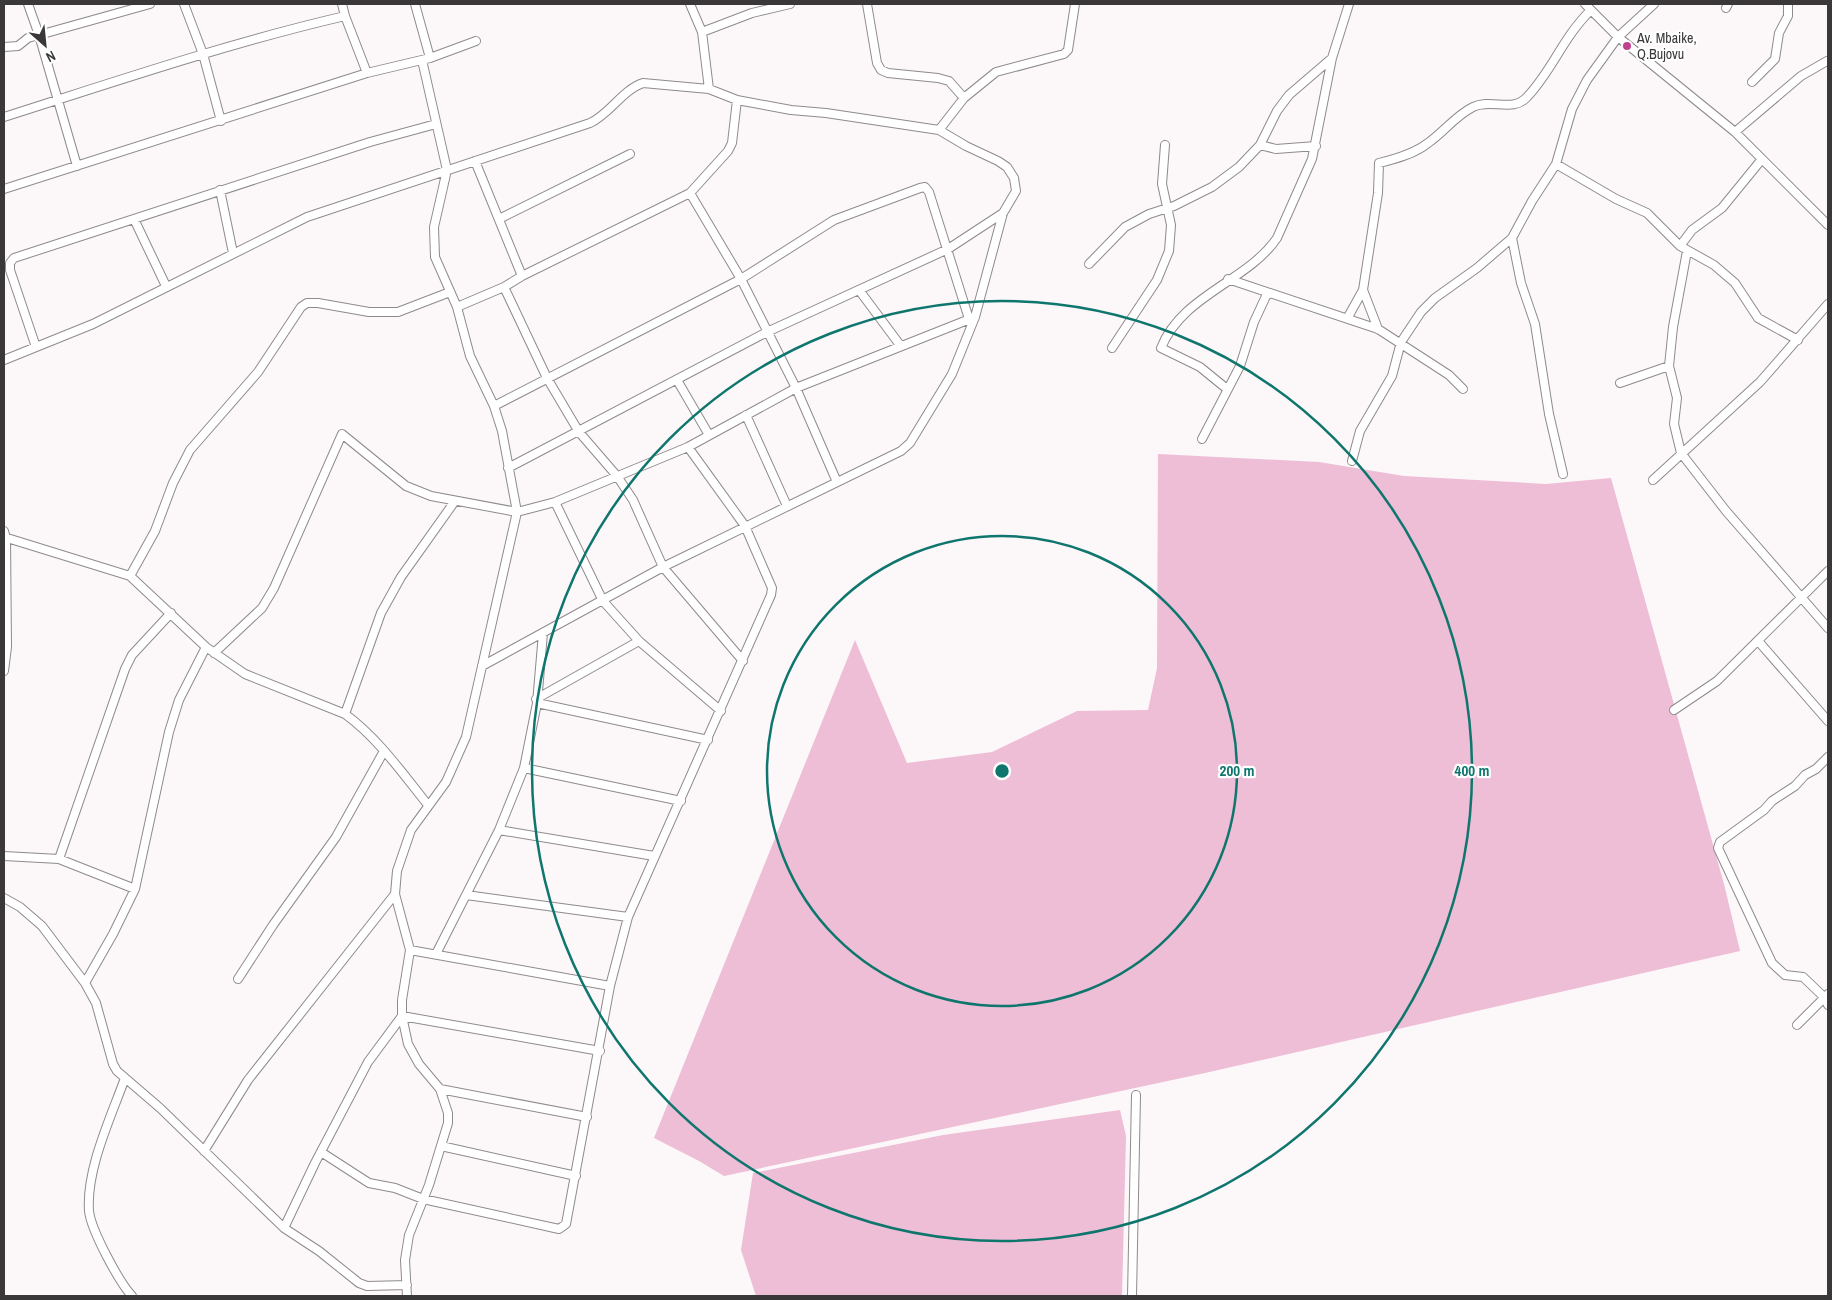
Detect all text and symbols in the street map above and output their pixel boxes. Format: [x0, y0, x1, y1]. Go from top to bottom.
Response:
north arrow [20, 20, 70, 70]
place label: Av. Mbaike, Q.Bujovu [1636, 29, 1697, 63]
marker: Av. Mbaike, Q.Bujovu [1621, 40, 1633, 52]
text: N [43, 47, 59, 66]
text: 200 m [1220, 760, 1254, 781]
text: 400 m [1455, 760, 1489, 781]
centre of rings [993, 762, 1011, 780]

